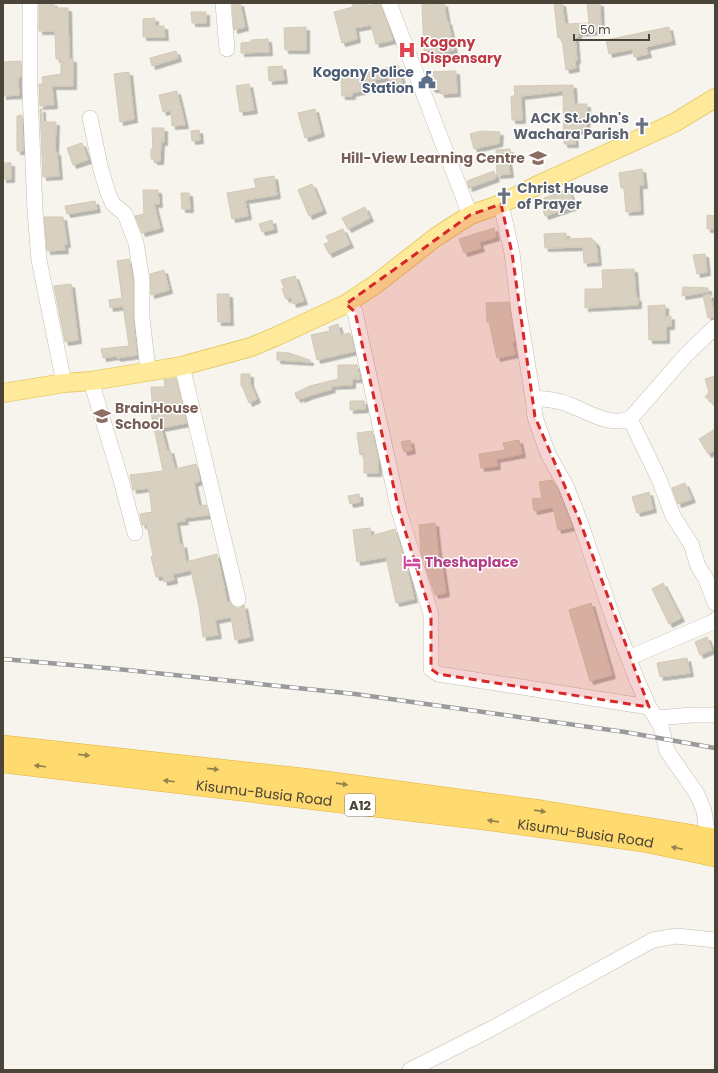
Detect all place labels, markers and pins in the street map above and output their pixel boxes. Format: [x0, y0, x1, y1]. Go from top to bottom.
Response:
place label: Kogony Dispensary [420, 32, 502, 68]
hospital icon: Kogony Dispensary [397, 40, 417, 60]
place label: Kogony Police Station [313, 62, 414, 98]
public building icon: Kogony Police Station [417, 70, 437, 90]
place label: ACK St.John's Wachara Parish [513, 108, 629, 144]
church icon: ACK St.John's Wachara Parish [632, 116, 652, 136]
place label: Hill-View Learning Centre [341, 148, 525, 168]
school or university icon: Hill-View Learning Centre [528, 148, 548, 168]
place label: Christ House of Prayer [517, 178, 609, 214]
church icon: Christ House of Prayer [494, 186, 514, 206]
place label: BrainHouse School [115, 398, 199, 434]
school or university icon: BrainHouse School [92, 406, 112, 426]
hotel icon: Theshaplace [402, 552, 422, 572]
place label: Theshaplace [425, 552, 519, 572]

